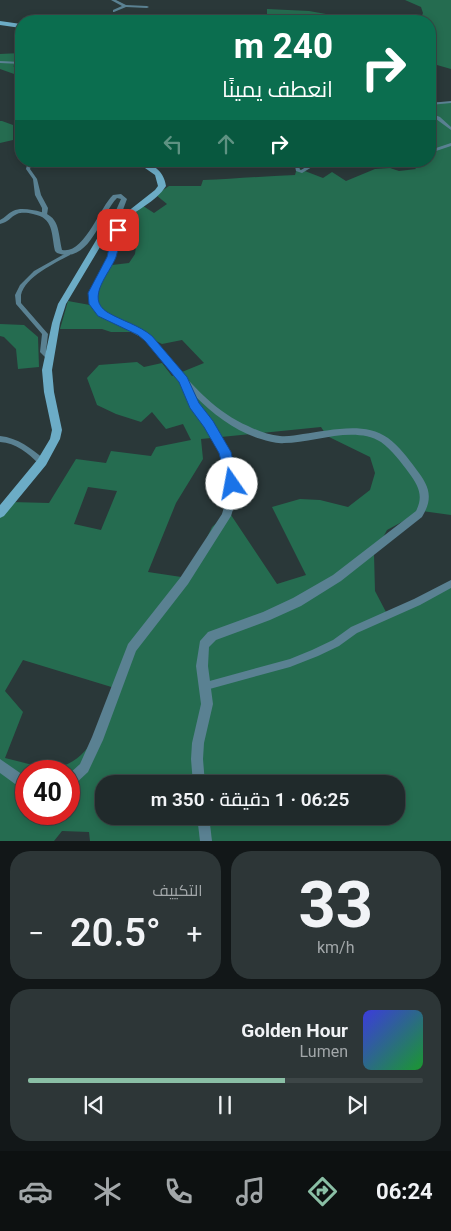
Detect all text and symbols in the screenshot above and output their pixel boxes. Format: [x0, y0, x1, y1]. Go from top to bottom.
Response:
text: 240 m [234, 26, 333, 67]
icon: right [351, 35, 416, 100]
text: انعطف يمينًا [222, 77, 333, 102]
icon: left [159, 130, 187, 158]
icon: ahead [212, 130, 240, 158]
icon: right [265, 130, 293, 158]
pin [97, 209, 139, 251]
icon: arrive [104, 216, 132, 244]
position arrow [205, 457, 257, 509]
speed limit sign: 40 [15, 760, 80, 825]
text: 06:25 · 1 دقيقة · 350 m [151, 788, 349, 811]
text: 33 [298, 867, 373, 943]
text: التكييف [152, 881, 203, 900]
text: 20.5° [70, 911, 161, 955]
text: − [28, 917, 44, 950]
text: + [187, 917, 202, 950]
text: km/h [317, 938, 355, 957]
text: Golden Hour [241, 1019, 348, 1042]
text: Lumen [300, 1042, 348, 1061]
icon: previous [80, 1091, 108, 1119]
icon: pause [211, 1091, 239, 1119]
icon: next [343, 1091, 371, 1119]
icon: car [18, 1174, 53, 1209]
icon: climate [90, 1174, 125, 1209]
icon: phone [161, 1174, 196, 1209]
icon: music [233, 1174, 268, 1209]
icon: directions [305, 1174, 340, 1209]
text: 06:24 [376, 1179, 433, 1204]

